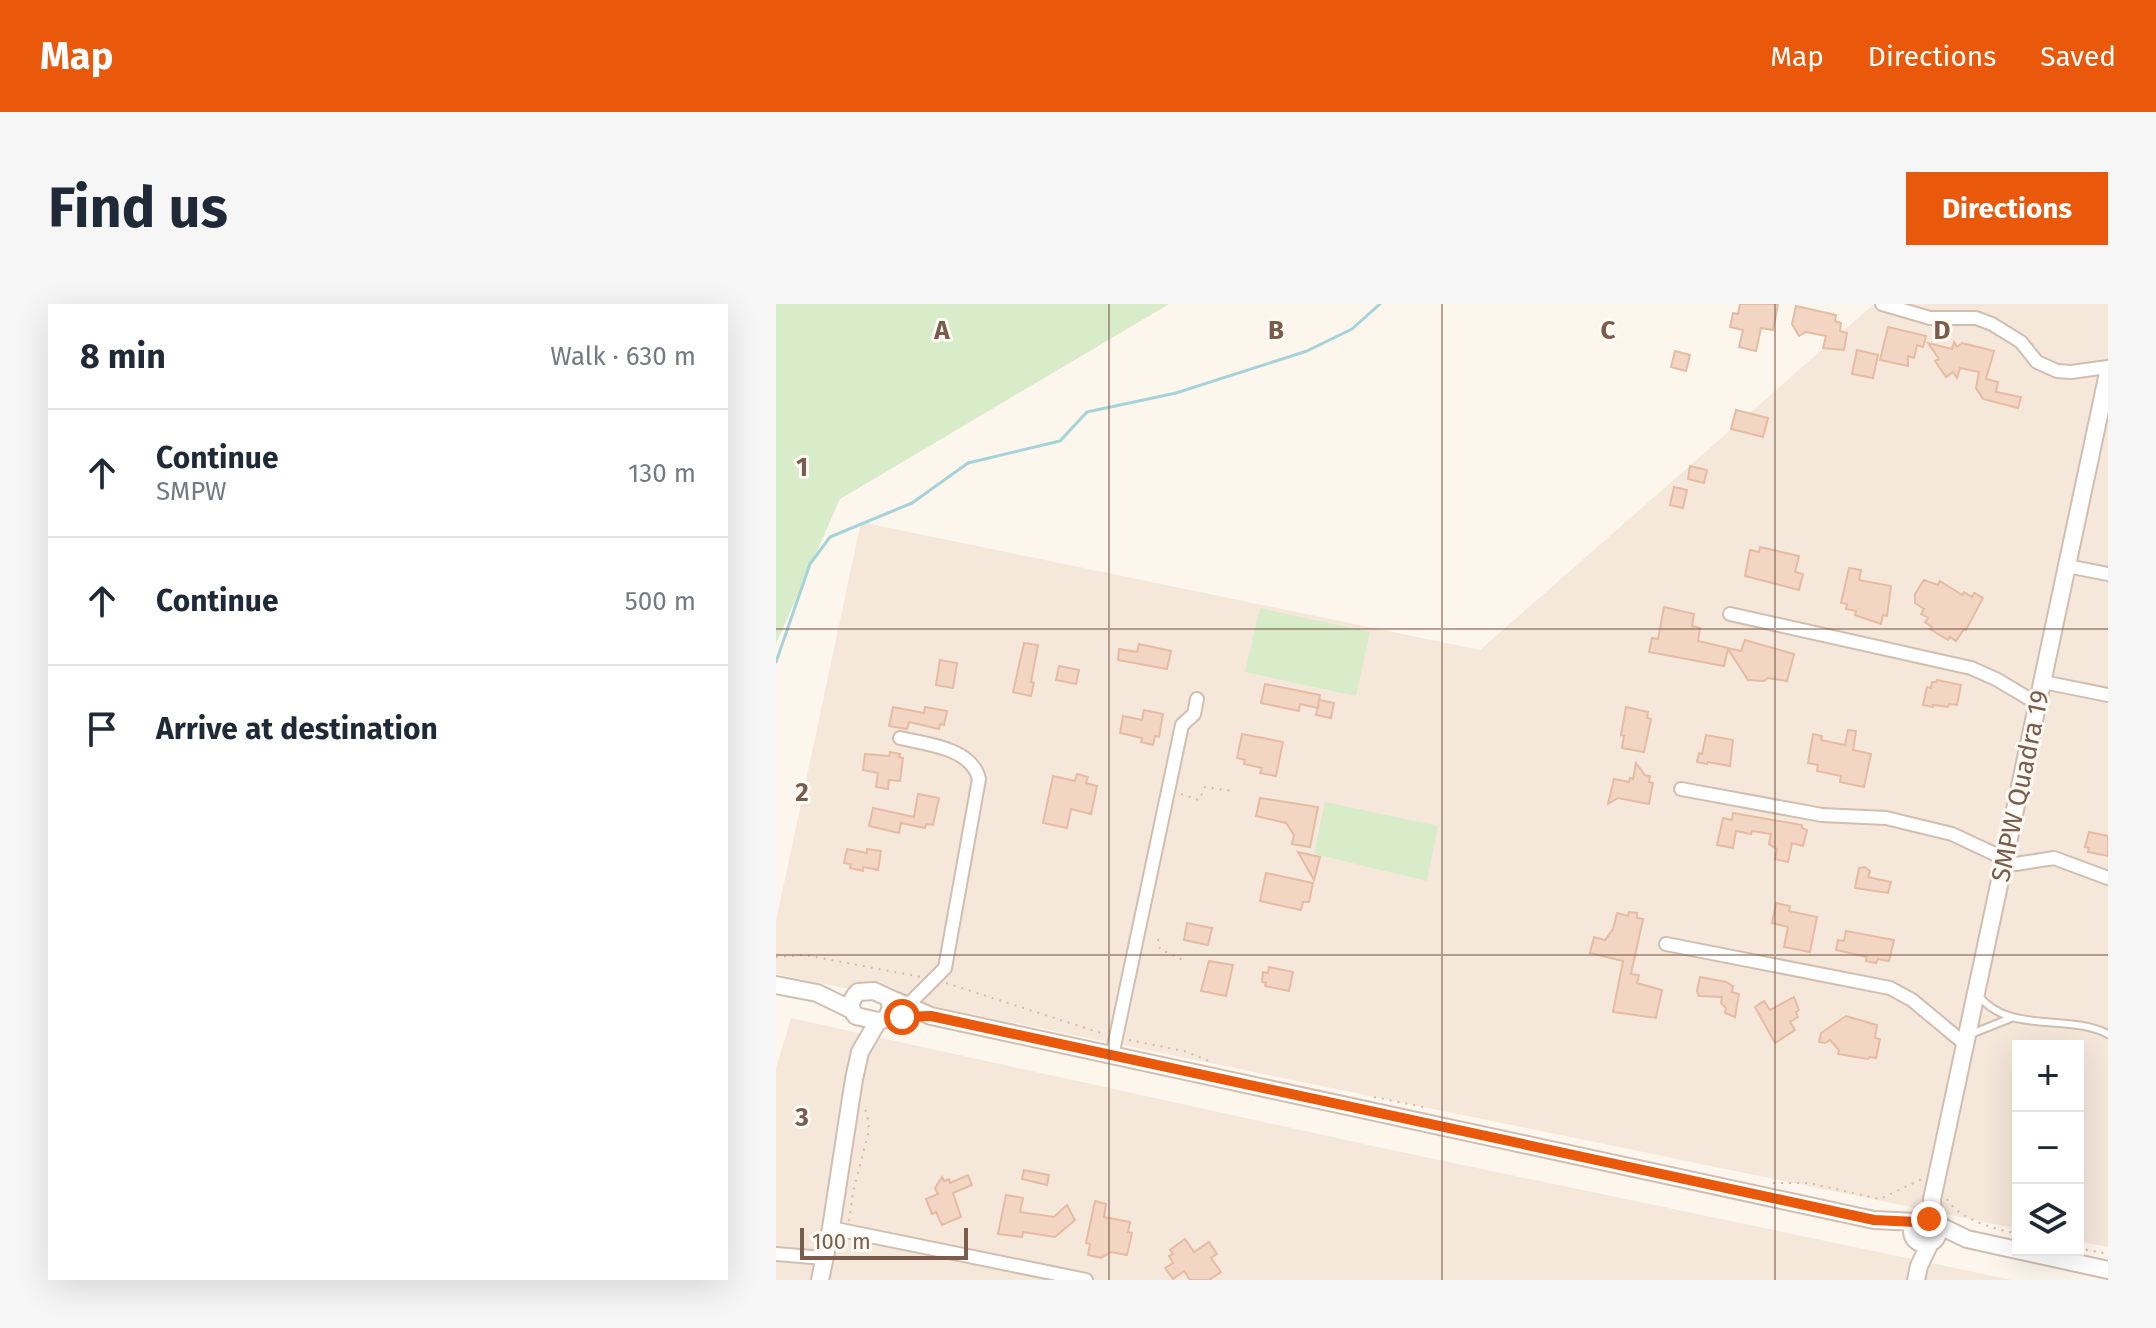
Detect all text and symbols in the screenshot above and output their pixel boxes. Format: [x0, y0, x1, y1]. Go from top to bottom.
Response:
text: Map [40, 33, 113, 79]
text: Map [1770, 40, 1824, 73]
text: Directions [1868, 40, 1996, 73]
text: Saved [2040, 40, 2116, 73]
button: Directions [1906, 172, 2108, 245]
text: Find us [48, 175, 228, 242]
text: A [933, 315, 950, 346]
text: B [1268, 315, 1284, 346]
text: C [1601, 315, 1616, 346]
text: D [1934, 315, 1951, 346]
text: 8 min [80, 336, 166, 377]
text: Walk · 630 m [550, 341, 696, 372]
text: Continue [156, 440, 279, 476]
icon: ahead [80, 451, 124, 495]
text: 1 [796, 452, 808, 483]
text: 130 m [628, 458, 696, 489]
text: SMPW [156, 476, 226, 507]
icon: ahead [80, 579, 124, 623]
text: Continue [156, 583, 279, 619]
text: 500 m [625, 586, 696, 617]
street label: SMPW Quadra 19 [1985, 687, 2056, 885]
icon: arrive [80, 707, 124, 751]
text: Arrive at destination [156, 711, 438, 747]
text: 2 [795, 777, 809, 808]
route start [884, 999, 920, 1035]
map controls [2012, 1040, 2084, 1256]
button: + [2012, 1040, 2084, 1112]
text: 3 [794, 1102, 809, 1133]
button: − [2012, 1112, 2084, 1184]
button: layers [2012, 1184, 2084, 1256]
route end [1911, 1201, 1947, 1237]
scale bar [800, 1224, 968, 1260]
text: 100 m [812, 1228, 871, 1255]

